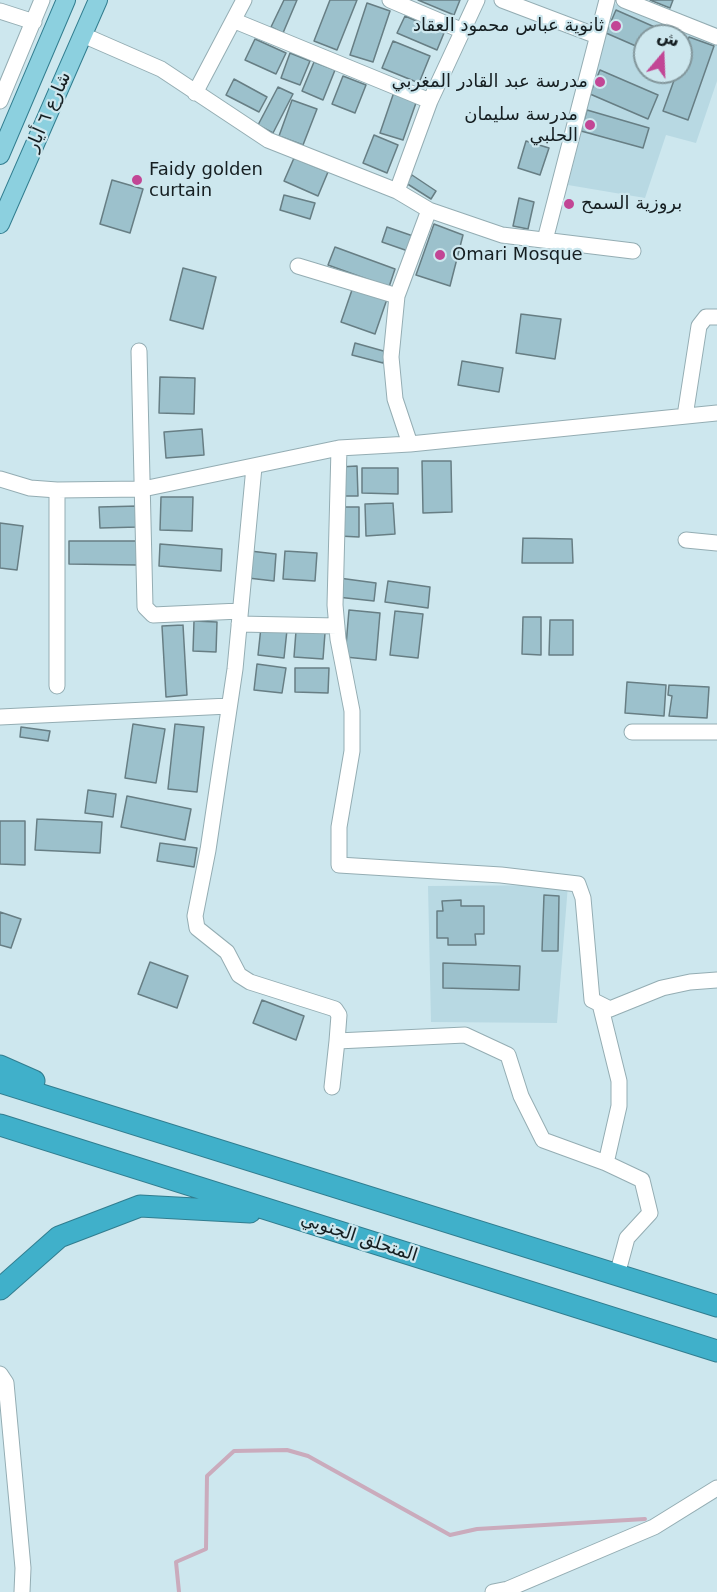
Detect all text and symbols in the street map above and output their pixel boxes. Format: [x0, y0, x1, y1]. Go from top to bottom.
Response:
place label: ثانوية عباس محمود العقاد [413, 15, 604, 37]
marker: ثانوية عباس محمود العقاد [609, 19, 623, 33]
north arrow [633, 24, 693, 84]
text: ش [655, 26, 682, 51]
street label: شارع ٦ أيار [22, 69, 76, 155]
place label: مدرسة عبد القادر المغربي [391, 71, 588, 93]
marker: مدرسة عبد القادر المغربي [593, 75, 607, 89]
place label: مدرسة سليمان الحلبي [464, 104, 578, 146]
marker: مدرسة سليمان الحلبي [583, 118, 597, 132]
place label: Faidy golden curtain [149, 159, 263, 201]
marker: Faidy golden curtain [130, 173, 144, 187]
place label: بروزية السمح [581, 193, 682, 215]
marker: بروزية السمح [562, 197, 576, 211]
place label: Omari Mosque [452, 244, 583, 266]
marker: Omari Mosque [433, 248, 447, 262]
street label: المتحلق الجنوبي [298, 1209, 420, 1267]

